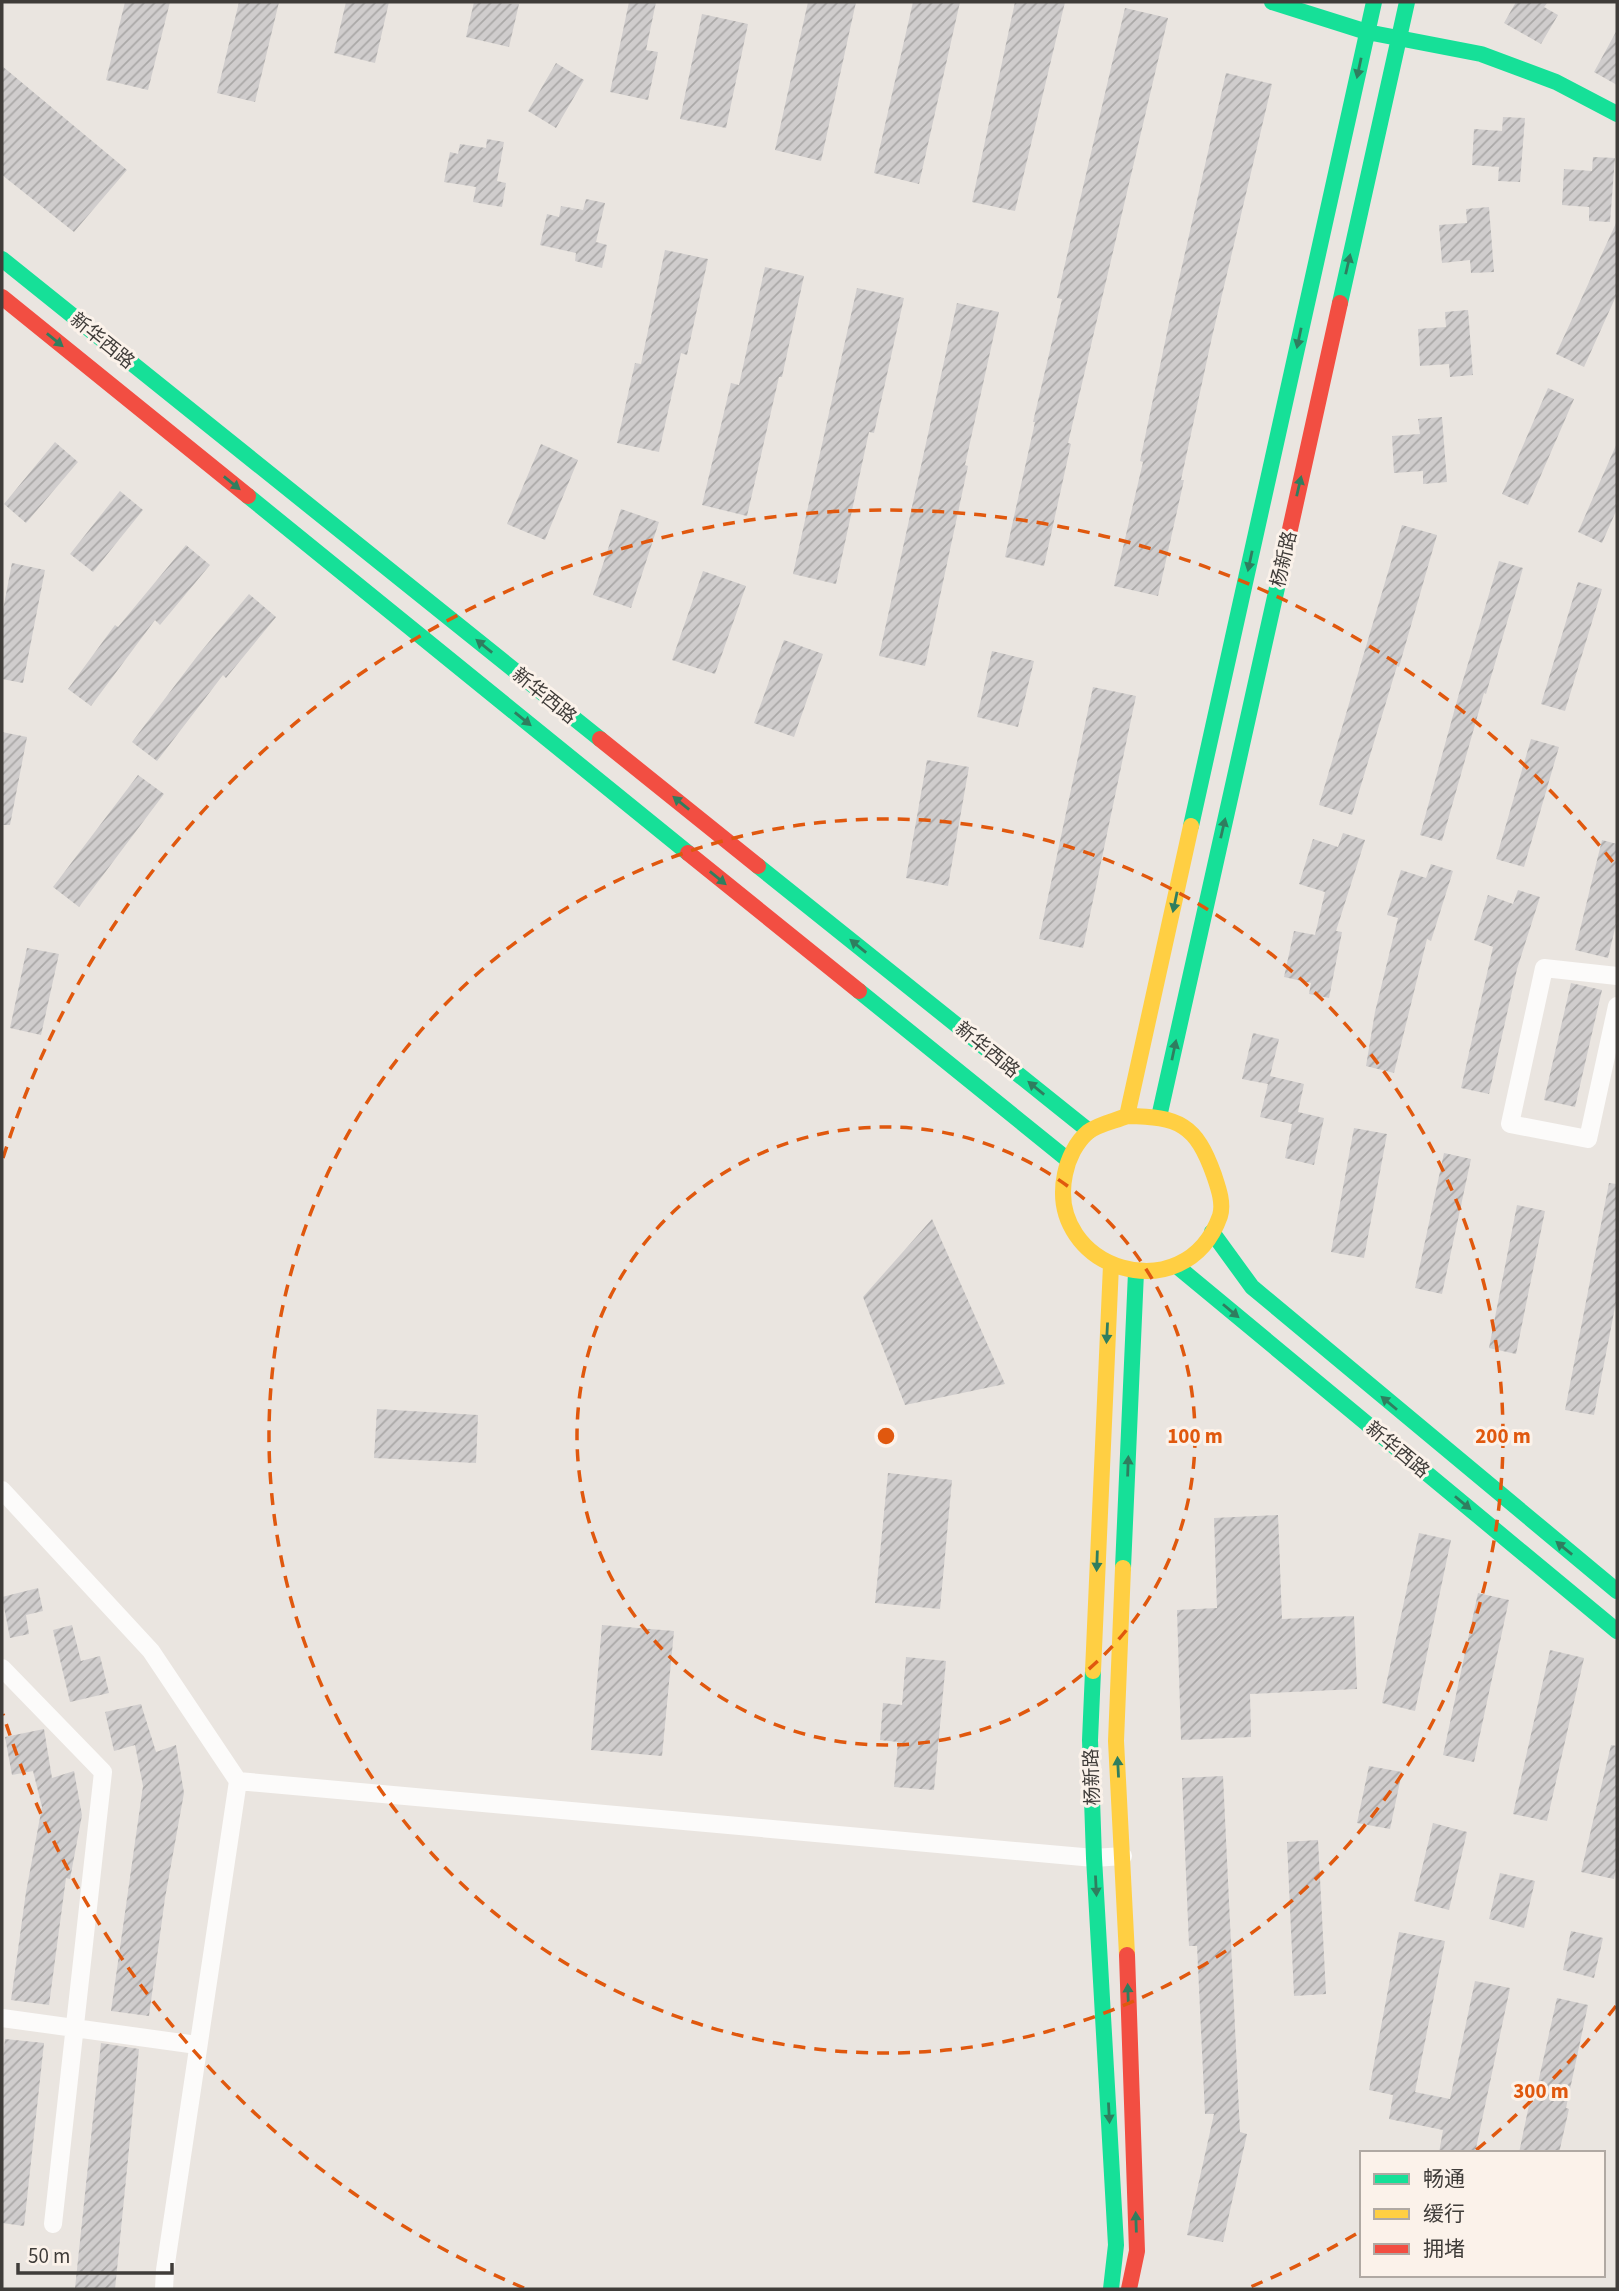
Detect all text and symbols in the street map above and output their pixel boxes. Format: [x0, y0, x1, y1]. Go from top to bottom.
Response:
one-way arrow [1353, 57, 1364, 79]
one-way arrow [1343, 253, 1354, 275]
street label: 新华西路 [64, 307, 140, 376]
one-way arrow [1294, 327, 1305, 349]
one-way arrow [45, 333, 63, 348]
one-way arrow [1294, 475, 1305, 497]
one-way arrow [222, 476, 240, 491]
street label: 杨新路 [1265, 529, 1304, 590]
one-way arrow [1245, 550, 1256, 572]
one-way arrow [476, 638, 494, 653]
street label: 新华西路 [506, 662, 582, 731]
one-way arrow [514, 711, 531, 726]
one-way arrow [672, 796, 690, 811]
one-way arrow [1218, 817, 1229, 839]
one-way arrow [709, 870, 727, 885]
one-way arrow [1169, 891, 1180, 913]
one-way arrow [850, 938, 868, 953]
street label: 新华西路 [949, 1016, 1025, 1085]
one-way arrow [1168, 1039, 1179, 1061]
one-way arrow [1027, 1080, 1045, 1095]
one-way arrow [1221, 1303, 1239, 1318]
one-way arrow [1102, 1323, 1113, 1345]
one-way arrow [1381, 1395, 1399, 1410]
street label: 新华西路 [1359, 1415, 1435, 1485]
text: 100 m [1167, 1421, 1223, 1451]
text: 200 m [1475, 1421, 1531, 1451]
centre of rings [874, 1424, 898, 1448]
one-way arrow [1122, 1455, 1133, 1477]
one-way arrow [1454, 1495, 1471, 1510]
one-way arrow [1556, 1540, 1574, 1555]
one-way arrow [1092, 1550, 1103, 1572]
street label: 杨新路 [1078, 1748, 1107, 1806]
one-way arrow [1112, 1756, 1123, 1778]
one-way arrow [1090, 1875, 1101, 1897]
one-way arrow [1122, 1983, 1133, 2005]
text: 300 m [1513, 2076, 1569, 2106]
one-way arrow [1103, 2102, 1114, 2124]
legend [1360, 2151, 1605, 2277]
text: 畅通 [1423, 2164, 1465, 2194]
text: 缓行 [1423, 2199, 1465, 2229]
one-way arrow [1130, 2211, 1141, 2233]
scale bar [18, 2232, 172, 2276]
text: 拥堵 [1423, 2234, 1465, 2264]
text: 50 m [28, 2241, 70, 2271]

